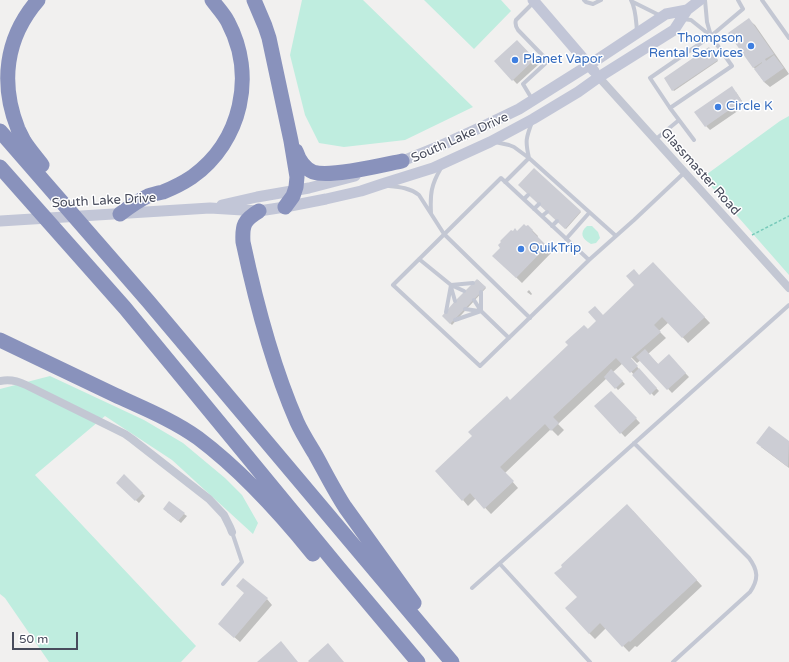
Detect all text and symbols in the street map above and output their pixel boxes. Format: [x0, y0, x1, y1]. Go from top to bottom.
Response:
place label: Thompson Rental Services [649, 31, 743, 62]
marker: Thompson Rental Services [746, 41, 756, 51]
place label: Planet Vapor [523, 52, 603, 68]
marker: Planet Vapor [510, 55, 520, 65]
place label: Circle K [726, 99, 773, 115]
marker: Circle K [713, 102, 723, 112]
street label: South Lake Drive [409, 110, 511, 166]
street label: Glassmaster Road [657, 125, 743, 219]
street label: South Lake Drive [51, 190, 157, 212]
place label: QuikTrip [529, 241, 581, 257]
marker: QuikTrip [516, 244, 526, 254]
scale bar [14, 624, 80, 650]
text: 50 m [19, 632, 48, 646]

